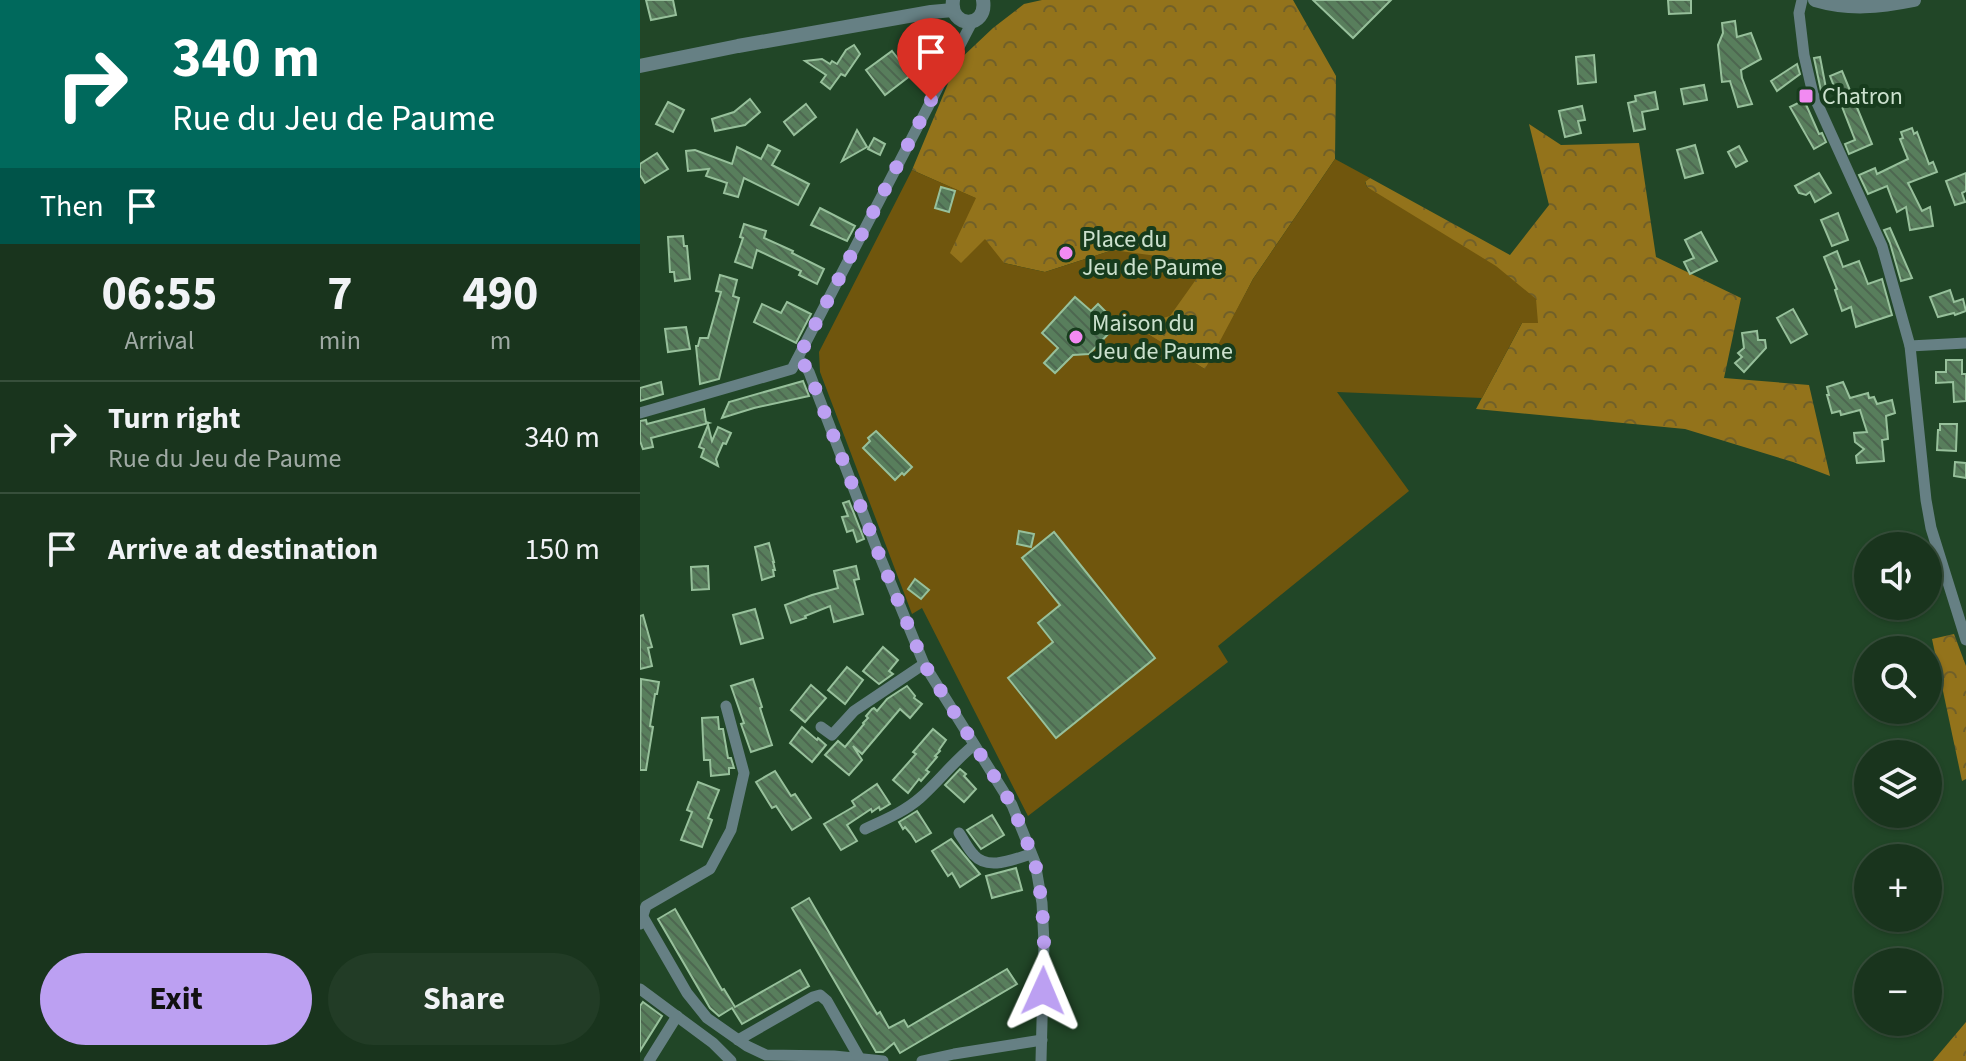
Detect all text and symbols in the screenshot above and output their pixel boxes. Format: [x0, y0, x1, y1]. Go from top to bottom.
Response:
pin [897, 18, 965, 100]
text: 340 m [172, 19, 320, 98]
icon: arrive [909, 30, 953, 74]
icon: right [40, 32, 144, 136]
place label: Chatron [1822, 79, 1903, 114]
marker: Chatron [1797, 87, 1815, 105]
text: Rue du Jeu de Paume [172, 93, 495, 144]
icon: arrive [120, 184, 164, 228]
text: Then [40, 185, 104, 228]
place label: Place du Jeu de Paume [1082, 222, 1223, 285]
marker: Place du Jeu de Paume [1057, 244, 1075, 262]
text: 06:55 [101, 260, 217, 328]
text: 7 [327, 260, 353, 328]
text: 490 [462, 260, 538, 328]
place label: Maison du Jeu de Paume [1092, 306, 1233, 369]
text: Arrival [124, 322, 194, 359]
text: min [319, 322, 361, 359]
text: m [490, 322, 511, 359]
marker: Maison du Jeu de Paume [1067, 328, 1085, 346]
text: Turn right [108, 397, 240, 440]
icon: right [40, 415, 84, 459]
text: 340 m [524, 416, 600, 459]
text: Rue du Jeu de Paume [108, 440, 341, 477]
icon: arrive [40, 527, 84, 571]
text: Arrive at destination [108, 528, 378, 571]
text: 150 m [524, 528, 600, 571]
map controls [1854, 532, 1942, 1036]
button: sound [1854, 532, 1942, 620]
button: search [1854, 636, 1942, 724]
button: layers [1854, 740, 1942, 828]
button: + [1854, 844, 1942, 932]
button: − [1854, 948, 1942, 1036]
position arrow [1001, 949, 1085, 1033]
button: Exit [40, 953, 312, 1045]
button: Share [328, 953, 600, 1045]

